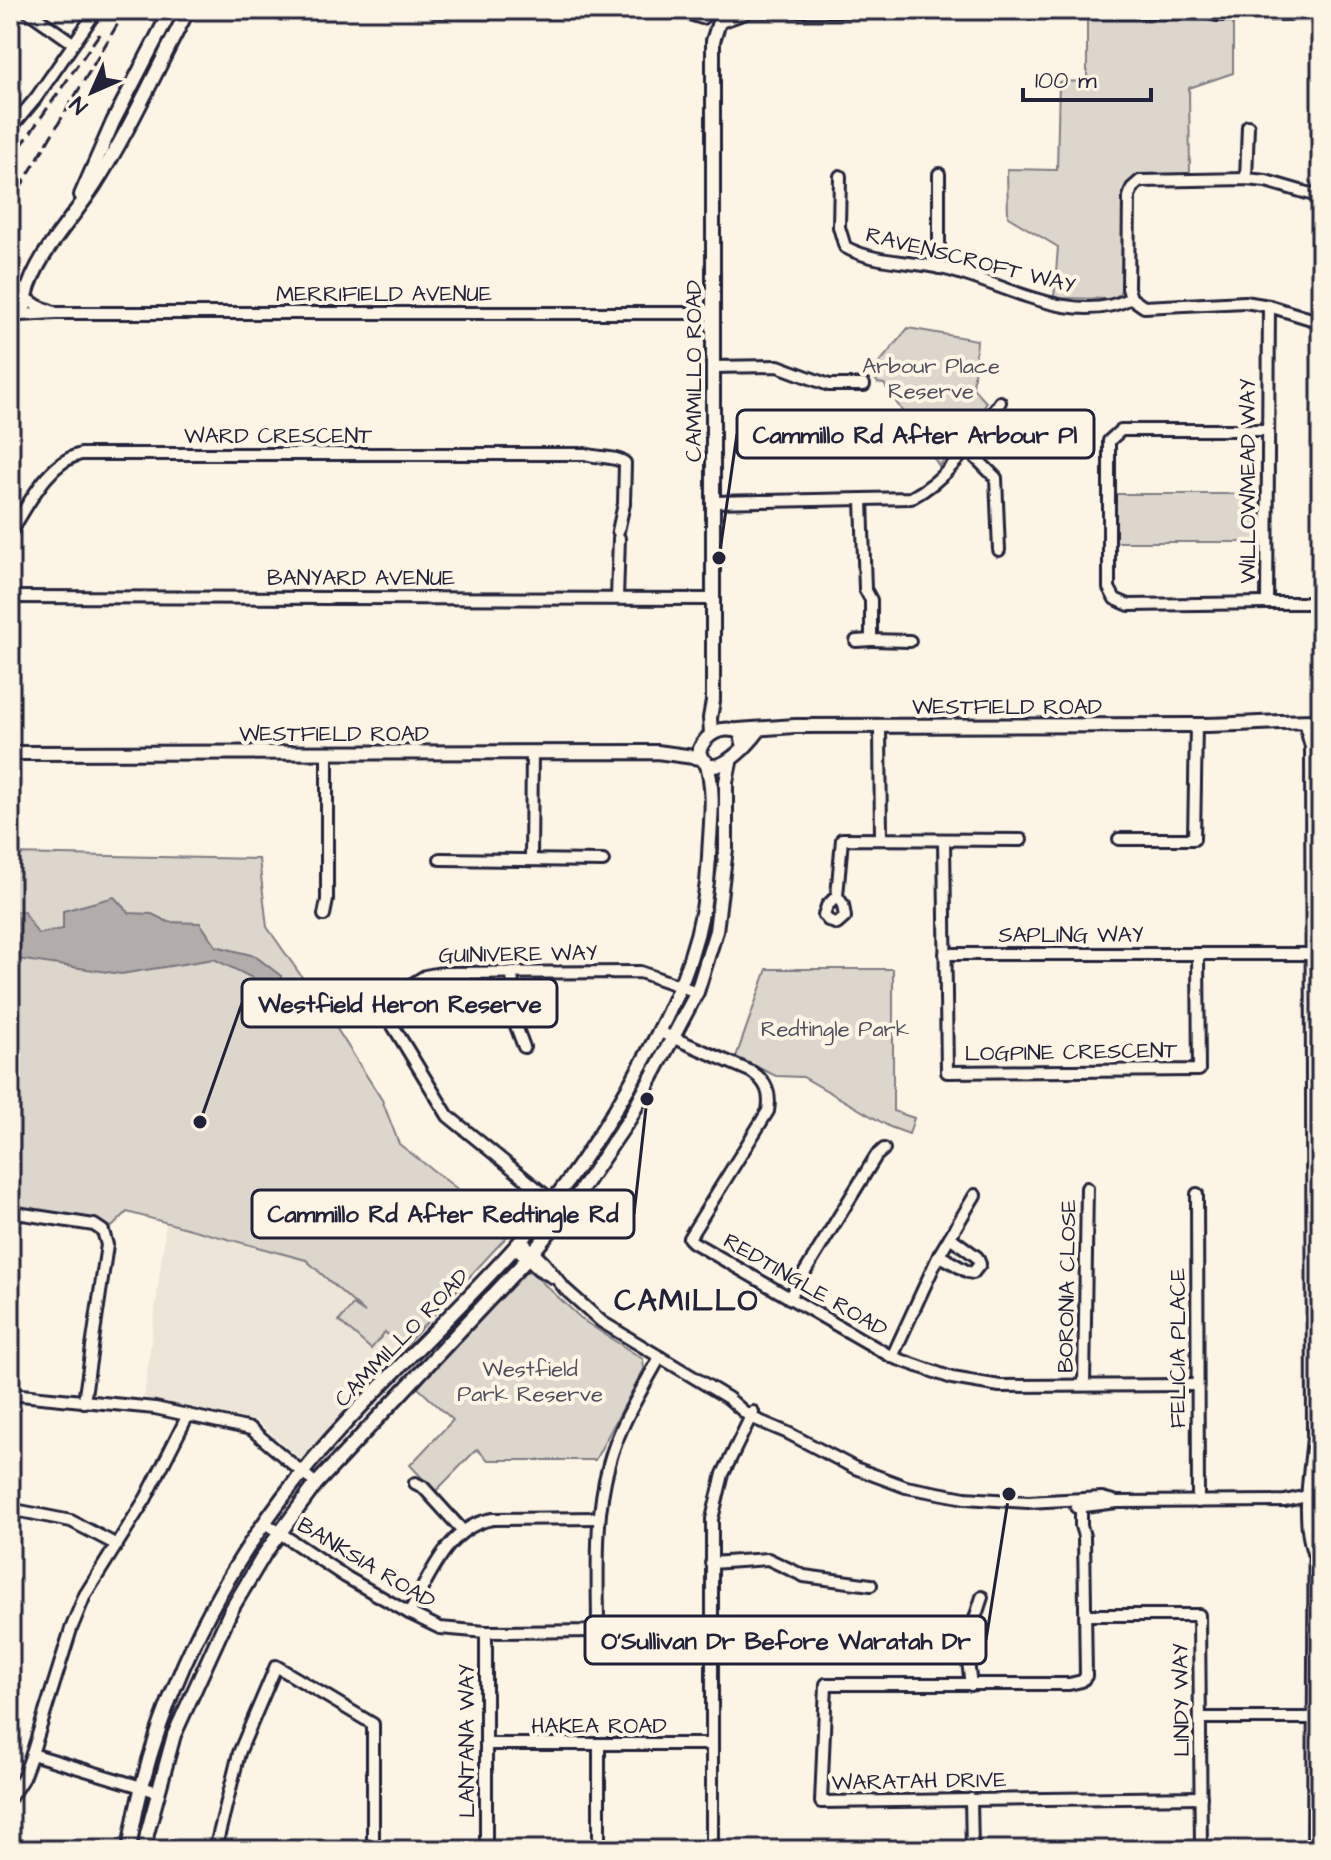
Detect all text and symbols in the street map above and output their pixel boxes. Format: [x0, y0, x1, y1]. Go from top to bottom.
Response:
north arrow [52, 52, 132, 132]
scale bar [1023, 52, 1151, 102]
text: 100 m [1035, 64, 1097, 98]
text: N [63, 89, 95, 121]
street label: RAVENSCROFT WAY [863, 219, 1079, 302]
street label: MERRIFIELD AVENUE [276, 279, 492, 310]
street label: CAMMILLO ROAD [679, 280, 710, 462]
park label: Arbour Place Reserve [862, 351, 1000, 407]
street label: WILLOWMEAD WAY [1233, 378, 1264, 583]
callout: Cammillo Rd After Arbour Pl [737, 410, 1094, 458]
text: Cammillo Rd After Arbour Pl [753, 419, 1078, 453]
street label: WARD CRESCENT [184, 421, 372, 452]
street label: BANYARD AVENUE [267, 563, 455, 594]
street label: WESTFIELD ROAD [912, 692, 1102, 723]
street label: WESTFIELD ROAD [239, 719, 429, 750]
street label: SAPLING WAY [998, 920, 1144, 951]
street label: GUINIVERE WAY [438, 938, 598, 971]
callout: Westfield Heron Reserve [242, 979, 557, 1027]
text: Westfield Heron Reserve [257, 988, 542, 1022]
park label: Redtingle Park [761, 1014, 910, 1046]
street label: LOGPINE CRESCENT [964, 1035, 1178, 1070]
callout: Cammillo Rd After Redtingle Rd [252, 1190, 634, 1238]
text: Cammillo Rd After Redtingle Rd [268, 1198, 619, 1233]
street label: BORONIA CLOSE [1050, 1199, 1085, 1373]
street label: REDTINGLE ROAD [717, 1226, 893, 1345]
street label: CAMMILLO ROAD [328, 1262, 477, 1414]
street label: FELICIA PLACE [1163, 1268, 1194, 1428]
district label: CAMILLO [614, 1280, 760, 1322]
park label: Westfield Park Reserve [457, 1354, 603, 1410]
street label: BANKSIA ROAD [291, 1510, 441, 1617]
callout: O'Sullivan Dr Before Waratah Dr [585, 1616, 986, 1664]
text: O'Sullivan Dr Before Waratah Dr [601, 1625, 972, 1659]
street label: LINDY WAY [1165, 1643, 1198, 1757]
street label: LANTANA WAY [452, 1664, 483, 1818]
street label: HAKEA ROAD [531, 1711, 667, 1742]
street label: WARATAH DRIVE [831, 1764, 1007, 1799]

